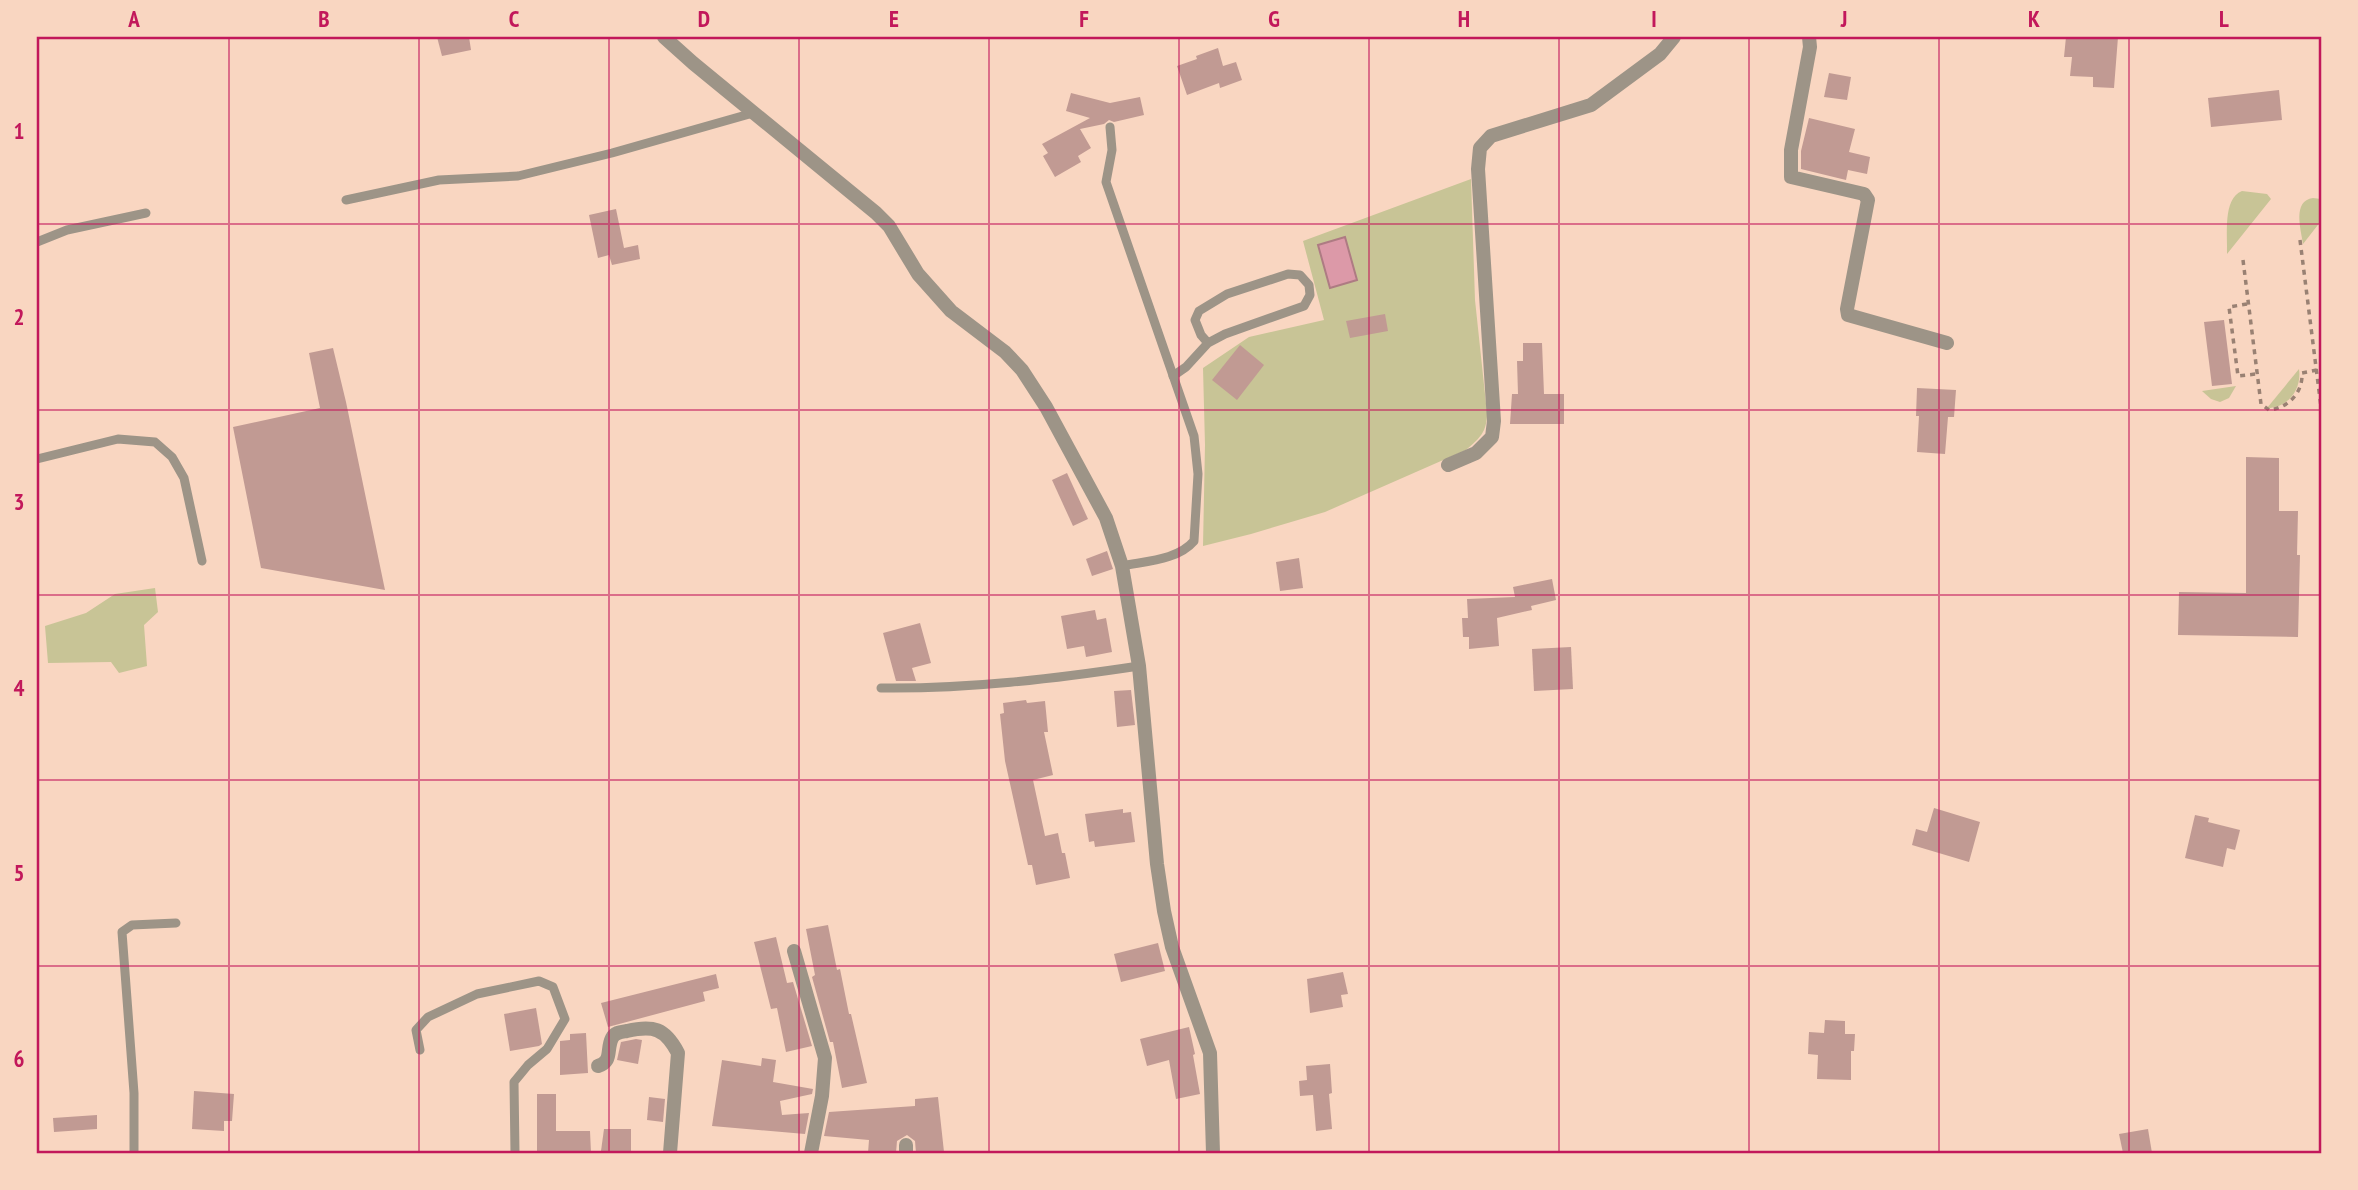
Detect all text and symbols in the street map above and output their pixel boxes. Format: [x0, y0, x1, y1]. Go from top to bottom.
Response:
text: A [127, 4, 140, 33]
text: B [318, 4, 330, 33]
text: C [509, 4, 520, 33]
text: D [698, 4, 710, 33]
text: E [889, 4, 899, 33]
text: F [1079, 4, 1089, 33]
text: G [1268, 4, 1280, 33]
text: H [1458, 4, 1470, 33]
text: I [1651, 4, 1657, 33]
text: J [1840, 4, 1847, 33]
text: K [2028, 4, 2040, 33]
text: L [2219, 4, 2229, 33]
text: 1 [14, 116, 25, 145]
text: 2 [14, 302, 25, 331]
text: 3 [14, 487, 25, 516]
text: 4 [14, 673, 25, 702]
text: 5 [14, 858, 25, 887]
text: 6 [14, 1044, 25, 1073]

